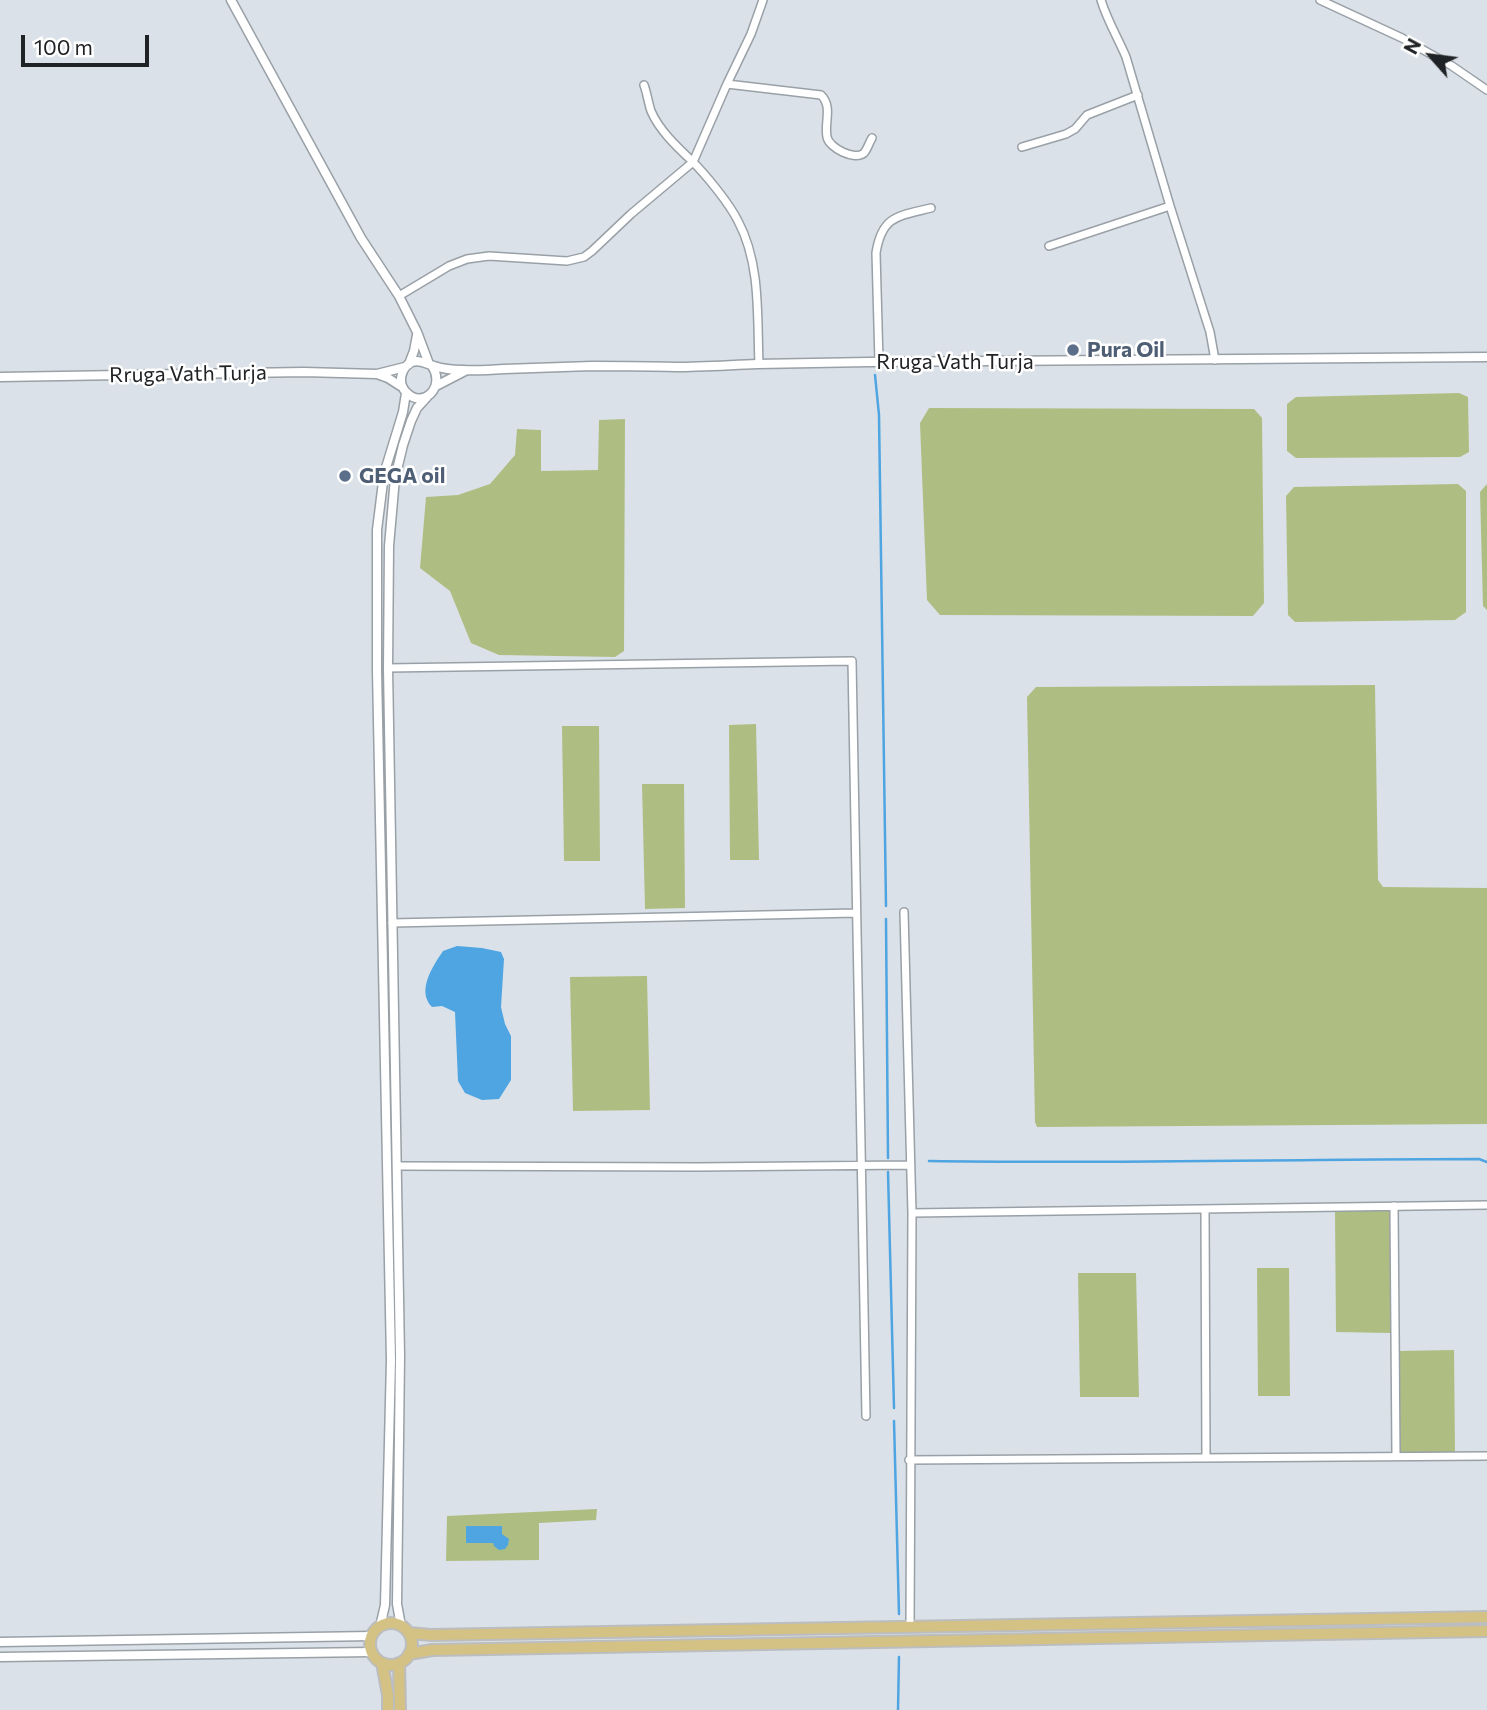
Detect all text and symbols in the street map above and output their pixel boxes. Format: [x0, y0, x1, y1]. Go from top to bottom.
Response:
scale bar [24, 21, 152, 65]
north arrow [1396, 21, 1466, 91]
text: 100 m [34, 34, 93, 59]
text: N [1399, 34, 1426, 58]
place label: Pura Oil [1087, 337, 1165, 363]
marker: Pura Oil [1065, 342, 1081, 358]
street label: Rruga Vath Turja [876, 349, 1034, 375]
street label: Rruga Vath Turja [109, 360, 267, 388]
place label: GEGA oil [359, 463, 445, 489]
marker: GEGA oil [337, 468, 353, 484]

